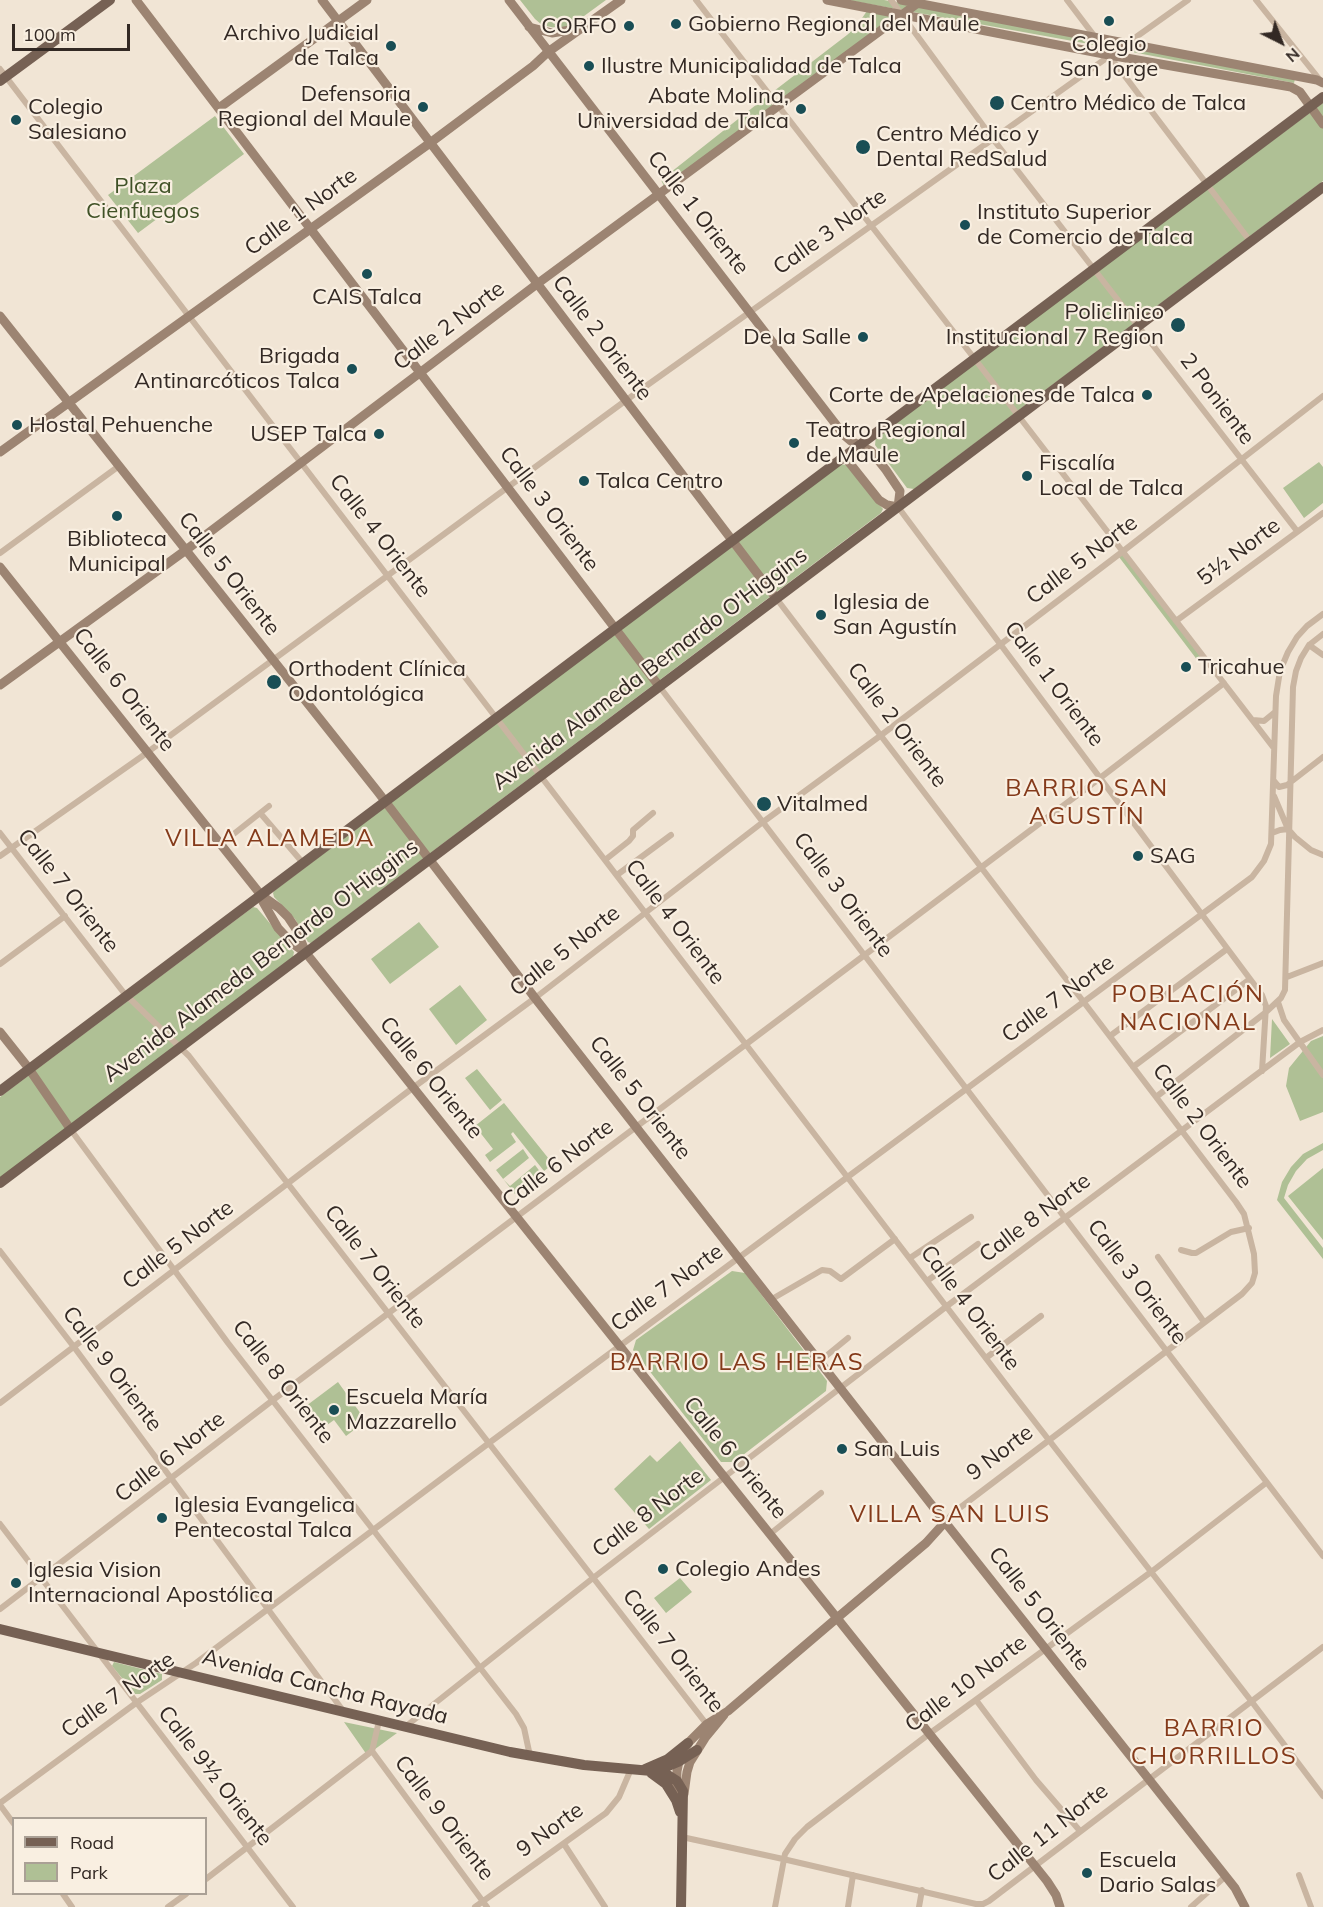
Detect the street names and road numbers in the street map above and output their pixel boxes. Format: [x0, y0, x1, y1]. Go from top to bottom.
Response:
street label: Calle 1 Oriente [642, 146, 754, 280]
street label: Calle 1 Norte [240, 162, 362, 262]
street label: Calle 3 Norte [768, 183, 892, 281]
street label: Calle 2 Oriente [546, 270, 658, 406]
street label: Calle 2 Norte [388, 276, 510, 376]
street label: 2 Poniente [1174, 348, 1260, 450]
street label: Calle 3 Oriente [493, 441, 605, 577]
street label: Calle 4 Oriente [324, 469, 436, 603]
street label: Calle 5 Oriente [173, 507, 285, 641]
street label: Calle 5 Norte [1021, 510, 1143, 610]
street label: 5½ Norte [1192, 512, 1286, 592]
street label: Avenida Alameda Bernardo O'Higgins [487, 542, 813, 796]
street label: Calle 1 Oriente [998, 616, 1110, 752]
street label: Calle 6 Oriente [68, 623, 180, 757]
street label: Calle 2 Oriente [841, 657, 953, 793]
street label: Calle 7 Oriente [12, 824, 124, 958]
street label: Calle 3 Oriente [787, 827, 899, 963]
street label: Avenida Alameda Bernardo O'Higgins [98, 834, 424, 1088]
street label: Calle 4 Oriente [619, 854, 731, 990]
street label: Calle 5 Norte [505, 900, 625, 1002]
street label: Calle 7 Norte [997, 949, 1119, 1049]
street label: Calle 6 Oriente [374, 1012, 488, 1144]
street label: Calle 5 Oriente [584, 1031, 696, 1165]
street label: Calle 2 Oriente [1146, 1058, 1258, 1194]
street label: Calle 6 Norte [497, 1114, 619, 1214]
street label: Calle 8 Norte [974, 1168, 1096, 1268]
street label: Calle 5 Norte [117, 1195, 239, 1295]
street label: Calle 7 Oriente [319, 1200, 431, 1334]
street label: Calle 3 Oriente [1081, 1214, 1193, 1350]
street label: Calle 7 Norte [606, 1238, 728, 1338]
street label: Calle 4 Oriente [914, 1240, 1026, 1376]
street label: Calle 9 Oriente [56, 1301, 168, 1437]
street label: Calle 8 Oriente [227, 1315, 339, 1449]
street label: Calle 6 Oriente [678, 1392, 792, 1524]
street label: Calle 6 Norte [110, 1406, 230, 1508]
street label: 9 Norte [962, 1420, 1038, 1486]
street label: Calle 8 Norte [587, 1463, 709, 1563]
street label: Calle 5 Oriente [983, 1542, 1095, 1676]
street label: Calle 7 Oriente [617, 1584, 729, 1718]
street label: Calle 10 Norte [900, 1630, 1032, 1738]
street label: Avenida Cancha Rayada [199, 1644, 451, 1730]
street label: Calle 7 Norte [56, 1646, 180, 1744]
street label: Calle 9½ Oriente [152, 1701, 278, 1851]
street label: Calle 9 Oriente [388, 1750, 500, 1886]
street label: Calle 11 Norte [983, 1778, 1113, 1888]
street label: 9 Norte [511, 1797, 589, 1863]

